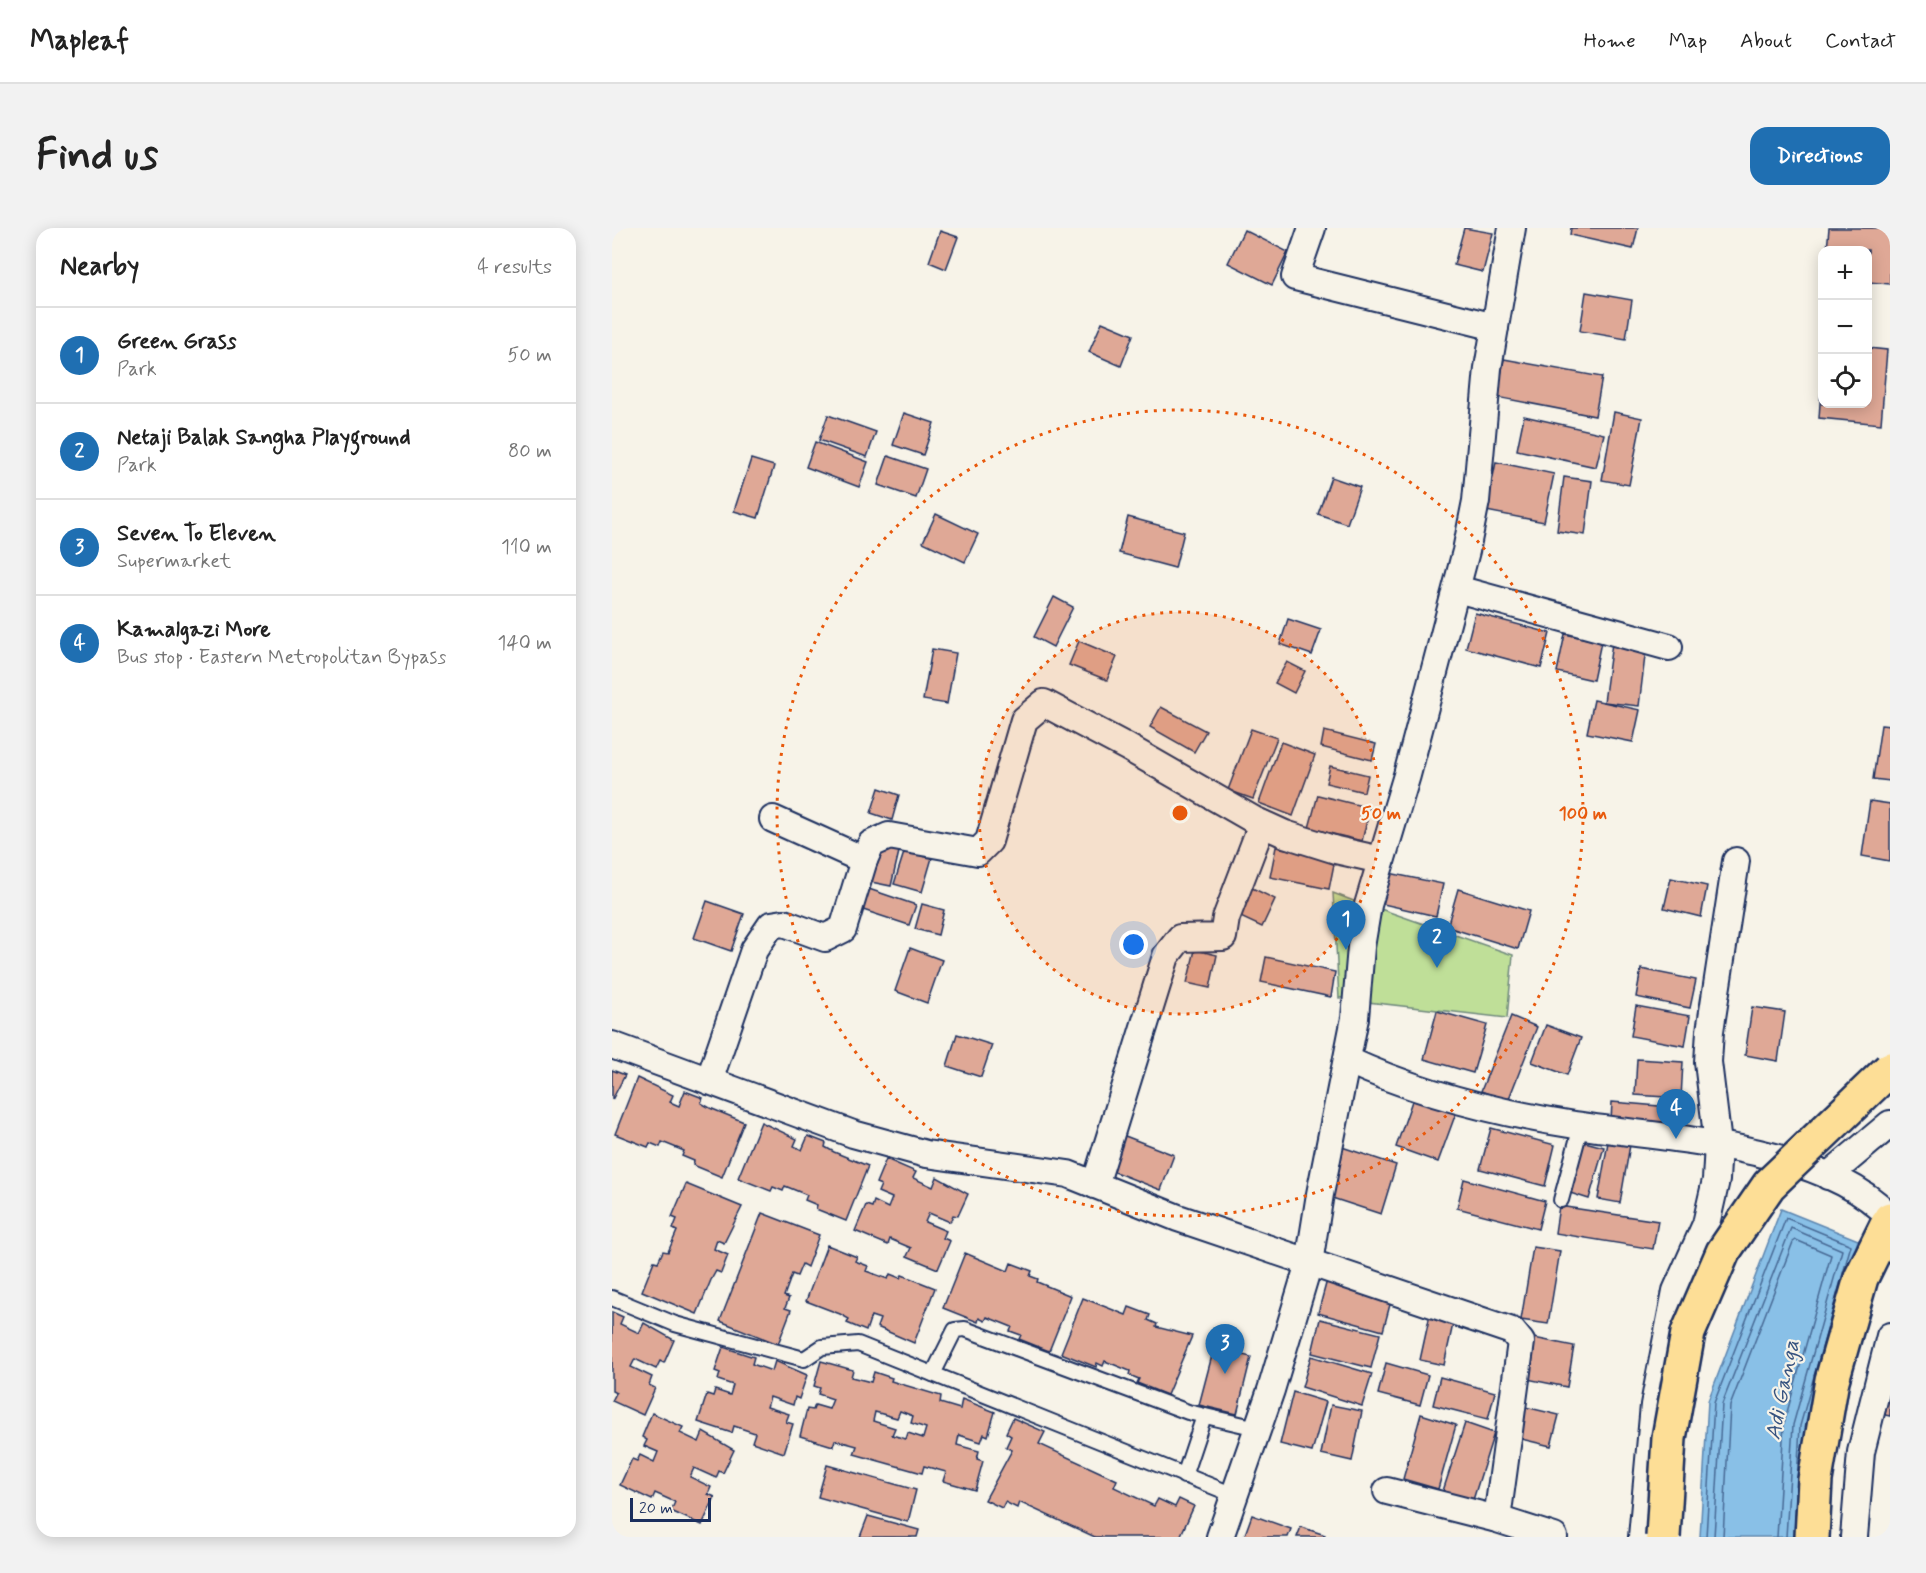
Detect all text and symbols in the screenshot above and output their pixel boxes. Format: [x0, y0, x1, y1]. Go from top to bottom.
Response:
text: Mapleaf [30, 23, 129, 60]
text: Home [1584, 27, 1636, 55]
text: Map [1669, 27, 1707, 55]
text: About [1740, 27, 1792, 55]
text: Contact [1825, 27, 1896, 55]
button: Directions [1750, 127, 1890, 185]
text: Find us [36, 129, 158, 184]
map controls [1818, 246, 1872, 408]
button: + [1818, 246, 1872, 300]
text: Nearby [60, 250, 139, 284]
text: 4 results [477, 254, 552, 281]
button: − [1818, 300, 1872, 354]
text: Green Grass [117, 328, 236, 356]
text: 1 [75, 342, 84, 369]
text: 50 m [507, 342, 552, 369]
button: locate [1818, 354, 1872, 408]
text: Park [117, 356, 157, 383]
text: Netaji Balak Sangha Playground [117, 424, 410, 452]
text: 2 [75, 438, 84, 465]
text: 80 m [508, 438, 552, 465]
text: Park [117, 452, 157, 479]
text: Seven To Eleven [117, 520, 276, 548]
text: 3 [75, 534, 84, 561]
text: 110 m [501, 534, 552, 561]
text: Supermarket [117, 548, 231, 575]
text: Kamalgazi More [117, 616, 271, 644]
text: 4 [74, 630, 85, 657]
text: 140 m [498, 630, 552, 657]
text: Bus stop · Eastern Metropolitan Bypass [117, 644, 446, 671]
text: 50 m [1361, 802, 1401, 826]
text: 100 m [1559, 802, 1607, 826]
centre of rings [1170, 803, 1190, 823]
pin: 1 [1326, 900, 1366, 950]
pin: 2 [1418, 918, 1456, 968]
your location [1119, 930, 1148, 959]
pin: 4 [1656, 1090, 1696, 1139]
pin: 3 [1206, 1324, 1244, 1374]
water label: Adi Ganga [1760, 1338, 1807, 1443]
scale bar [630, 1495, 711, 1522]
text: 20 m [639, 1498, 673, 1519]

